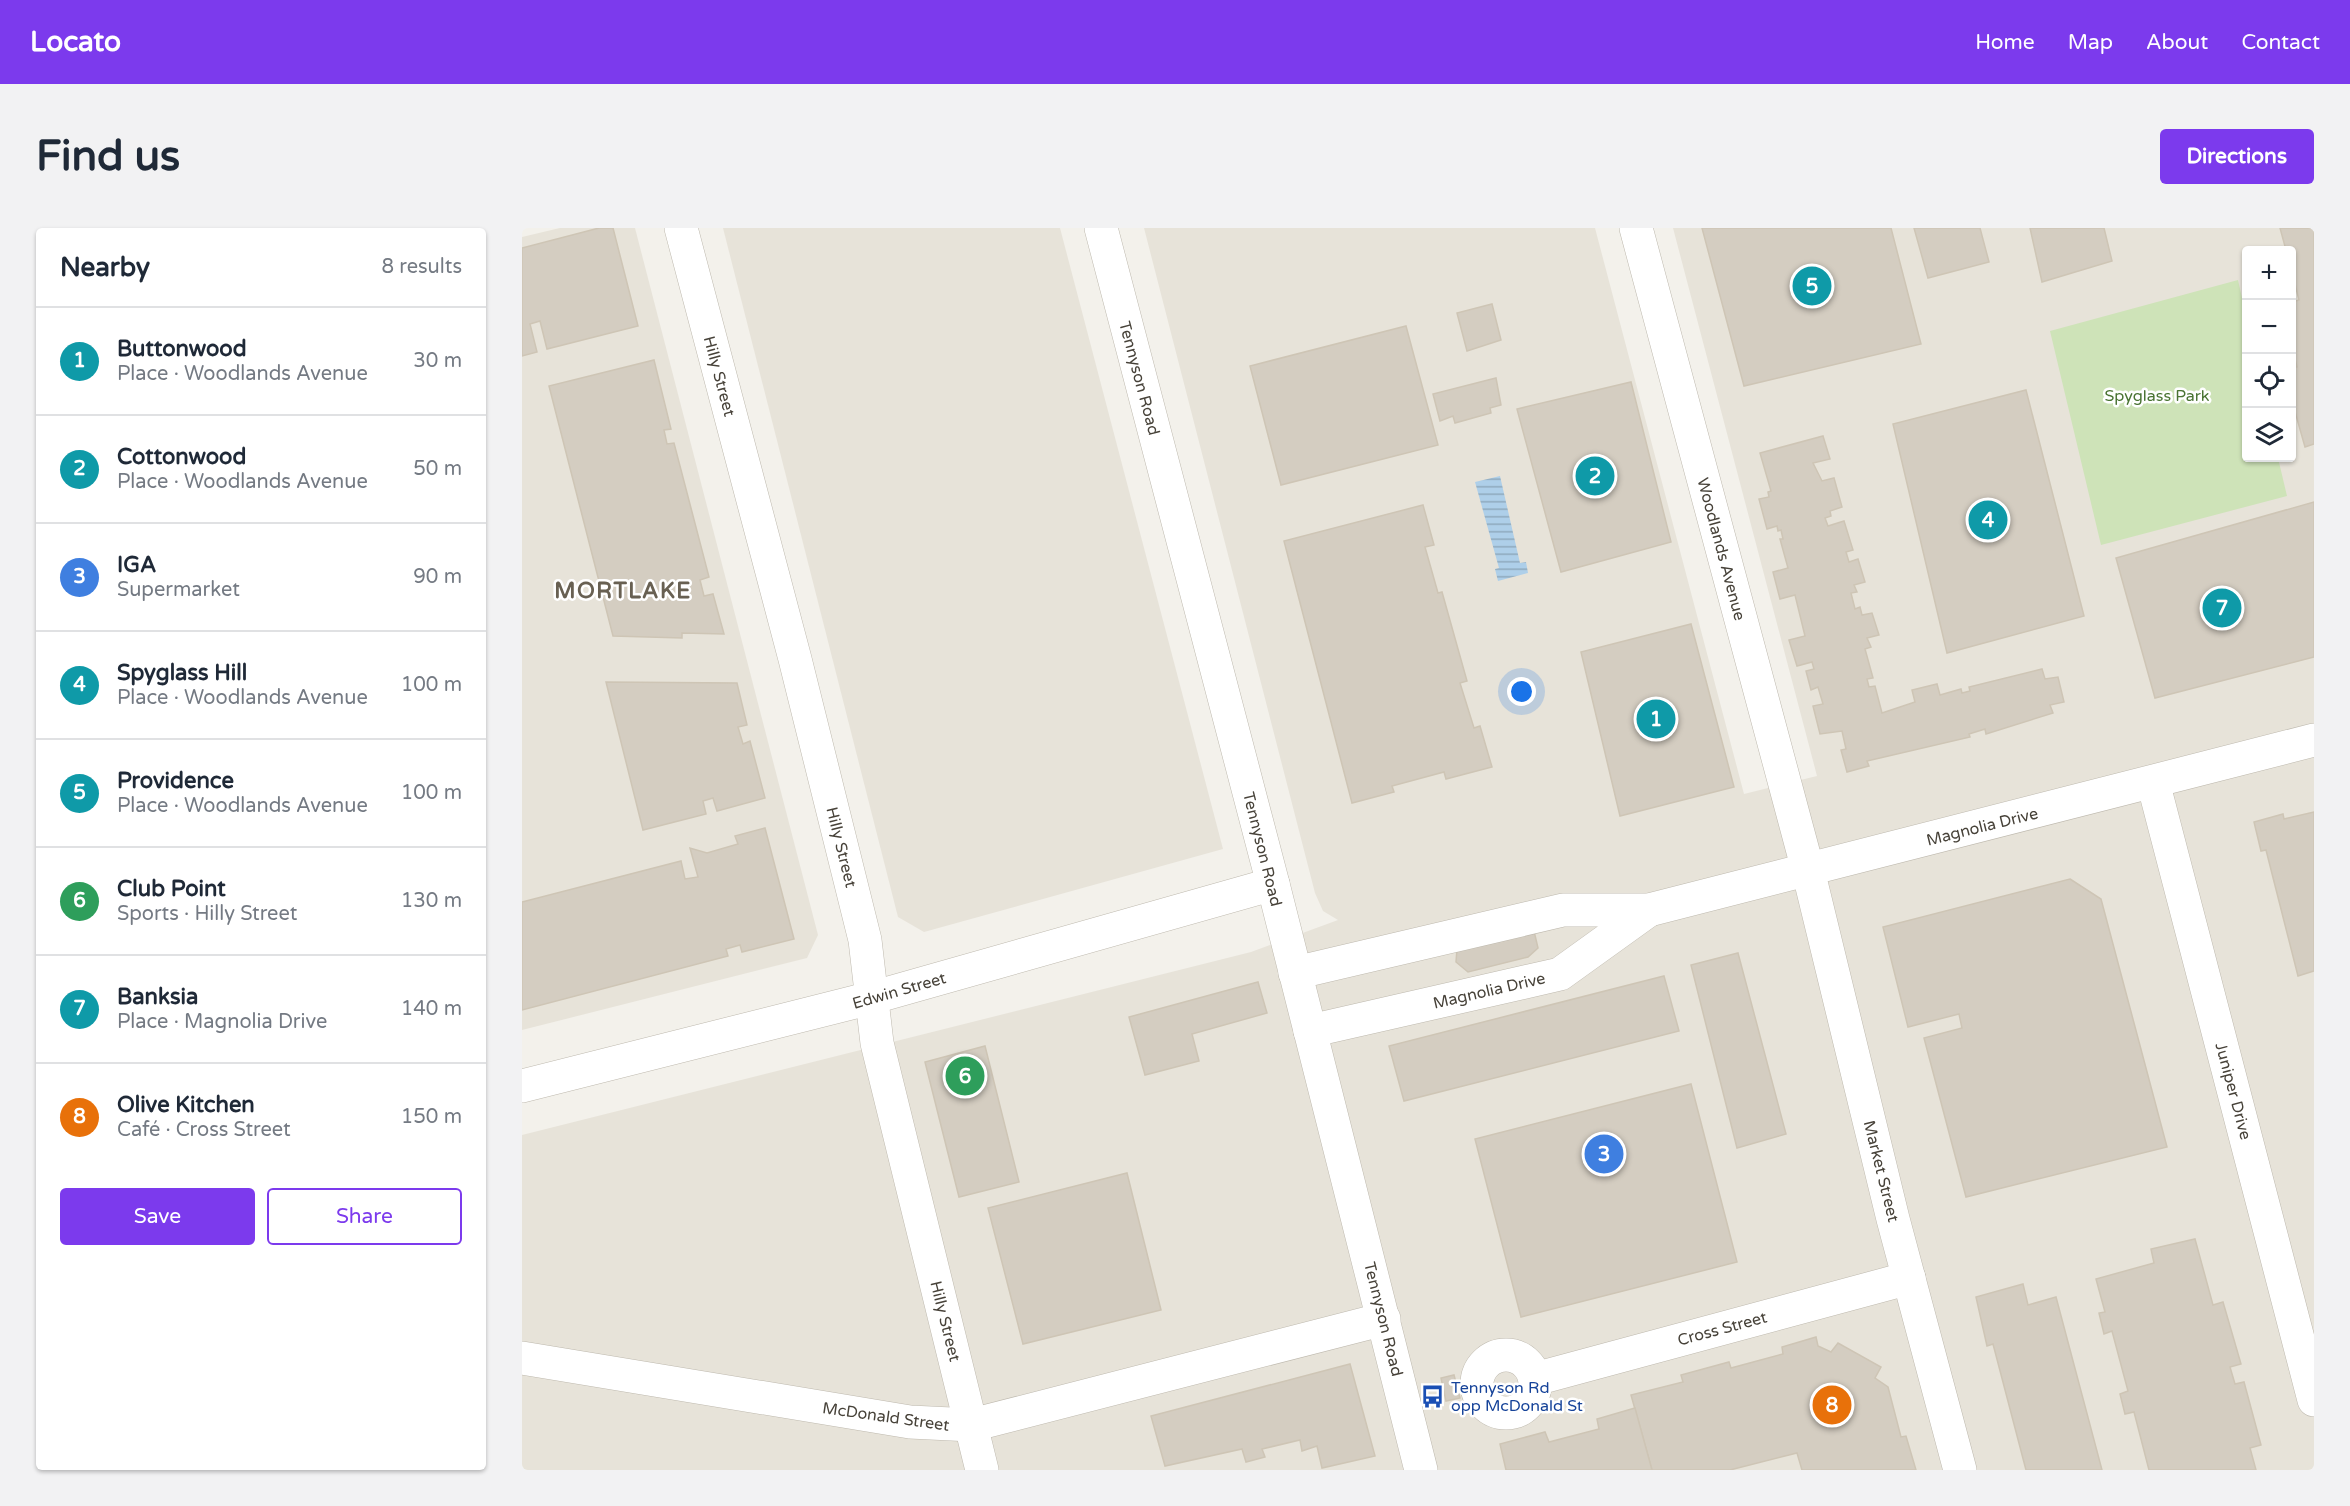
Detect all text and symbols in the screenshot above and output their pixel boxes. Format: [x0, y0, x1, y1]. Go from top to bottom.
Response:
text: Locato [30, 25, 121, 59]
text: Home [1975, 30, 2035, 55]
text: Map [2068, 30, 2113, 55]
text: About [2146, 30, 2208, 55]
text: Contact [2241, 30, 2320, 55]
button: Directions [2160, 129, 2314, 184]
text: Find us [36, 131, 180, 182]
map controls [2242, 246, 2296, 462]
button: + [2242, 246, 2296, 300]
text: Nearby [60, 252, 150, 283]
text: 8 results [382, 255, 462, 279]
pin: 5 [1792, 264, 1832, 308]
button: − [2242, 300, 2296, 354]
street label: Tennyson Road [1114, 319, 1164, 437]
street label: Hilly Street [699, 334, 739, 419]
text: Buttonwood [117, 336, 247, 362]
text: 1 [73, 349, 86, 373]
text: 30 m [413, 349, 462, 373]
button: locate [2242, 354, 2296, 408]
text: Place · Woodlands Avenue [117, 362, 368, 386]
park label: Spyglass Park [2105, 386, 2210, 406]
button: layers [2242, 408, 2296, 462]
text: Cottonwood [117, 444, 246, 470]
pin: 2 [1576, 454, 1614, 498]
text: 2 [73, 457, 86, 481]
text: 50 m [413, 457, 462, 481]
text: Place · Woodlands Avenue [117, 470, 368, 494]
street label: Woodlands Avenue [1692, 476, 1750, 623]
pin: 4 [1968, 498, 2008, 542]
text: IGA [117, 552, 156, 578]
text: 3 [73, 565, 86, 589]
text: 90 m [413, 565, 462, 589]
text: Supermarket [117, 578, 240, 602]
district label: MORTLAKE [554, 578, 692, 604]
pin: 7 [2202, 586, 2242, 631]
text: Spyglass Hill [117, 660, 247, 686]
text: 4 [73, 673, 86, 697]
text: 100 m [401, 673, 462, 697]
your location [1507, 677, 1536, 706]
text: Place · Woodlands Avenue [117, 686, 368, 710]
pin: 1 [1636, 696, 1676, 742]
text: Providence [117, 768, 234, 794]
text: 5 [73, 781, 86, 805]
text: 100 m [401, 781, 462, 805]
street label: Tennyson Road [1238, 790, 1286, 909]
text: Place · Woodlands Avenue [117, 794, 368, 818]
street label: Magnolia Drive [1924, 803, 2040, 851]
street label: Hilly Street [821, 805, 861, 890]
text: Club Point [117, 876, 226, 902]
text: 6 [73, 889, 86, 913]
text: 130 m [401, 889, 462, 913]
text: Sports · Hilly Street [117, 902, 297, 926]
street label: Edwin Street [850, 968, 948, 1014]
street label: Magnolia Drive [1431, 968, 1547, 1014]
text: Banksia [117, 984, 198, 1010]
text: 7 [73, 997, 86, 1021]
text: 140 m [401, 997, 462, 1021]
text: Place · Magnolia Drive [117, 1010, 327, 1034]
street label: Juniper Drive [2210, 1040, 2256, 1142]
pin: 6 [946, 1054, 984, 1098]
text: Olive Kitchen [117, 1092, 255, 1118]
text: 8 [73, 1105, 86, 1129]
text: 150 m [401, 1105, 462, 1129]
text: Café · Cross Street [117, 1118, 291, 1142]
street label: Market Street [1859, 1118, 1903, 1224]
pin: 3 [1584, 1132, 1624, 1176]
button: Save [60, 1188, 255, 1245]
button: Share [267, 1188, 462, 1245]
street label: Tennyson Road [1359, 1260, 1407, 1379]
street label: Hilly Street [925, 1279, 965, 1364]
street label: Cross Street [1675, 1307, 1769, 1351]
place label: Tennyson Rd opp McDonald St [1451, 1378, 1583, 1416]
pin: 8 [1812, 1382, 1852, 1428]
bus stop icon: Tennyson Rd opp McDonald St [1420, 1383, 1446, 1409]
street label: McDonald Street [821, 1398, 951, 1436]

